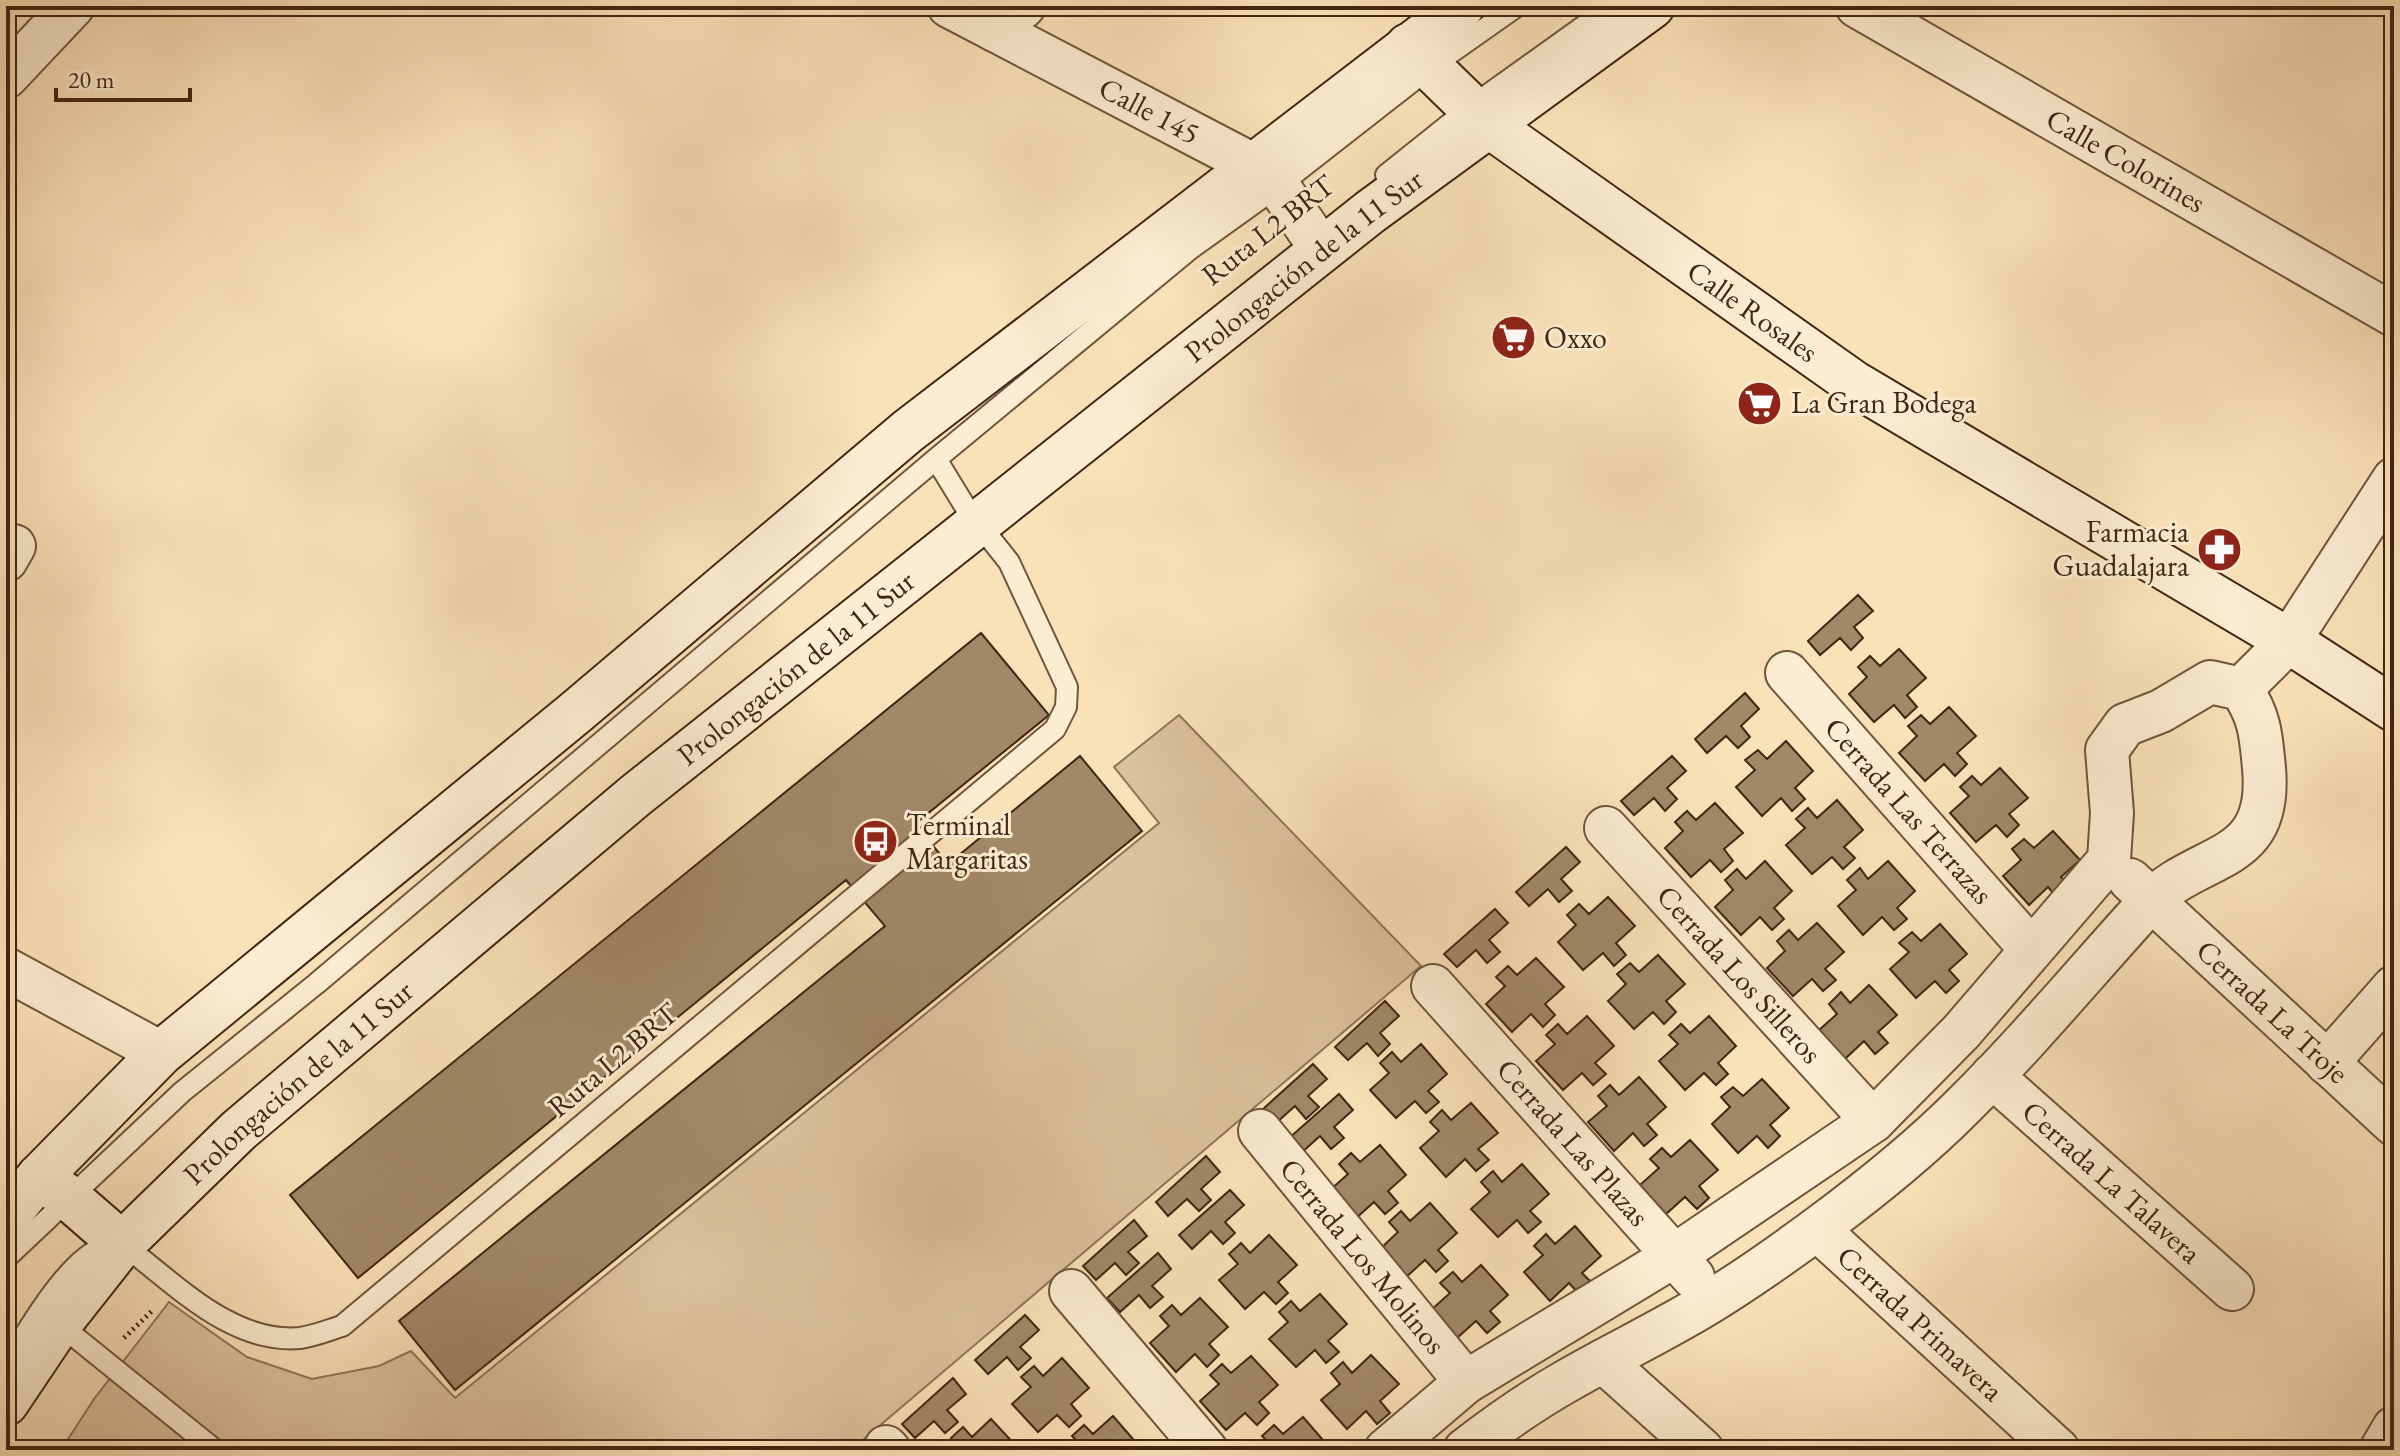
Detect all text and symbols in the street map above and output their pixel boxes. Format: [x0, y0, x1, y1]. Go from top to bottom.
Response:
scale bar [56, 52, 190, 102]
text: 20 m [68, 64, 115, 95]
street label: Calle 145 [1092, 68, 1207, 153]
street label: Calle Colorines [2039, 99, 2213, 221]
street label: Prolongación de la 11 Sur [1176, 160, 1431, 371]
street label: Ruta L2 BRT [1193, 165, 1343, 294]
street label: Calle Rosales [1679, 251, 1826, 371]
supermarket icon: Oxxo [1489, 314, 1537, 362]
place label: Oxxo [1544, 318, 1607, 357]
supermarket icon: La Gran Bodega [1736, 379, 1784, 427]
place label: La Gran Bodega [1791, 383, 1977, 422]
place label: Farmacia Guadalajara [2053, 512, 2189, 585]
pharmacy icon: Farmacia Guadalajara [2196, 525, 2244, 573]
street label: Prolongación de la 11 Sur [669, 561, 922, 774]
street label: Cerrada Las Terrazas [1816, 709, 2002, 912]
place label: Terminal Margaritas [906, 805, 1028, 878]
bus stop icon: Terminal Margaritas [851, 818, 899, 866]
street label: Cerrada Los Silleros [1648, 876, 1831, 1072]
street label: Cerrada La Troje [2188, 931, 2357, 1092]
street label: Prolongación de la 11 Sur [174, 971, 421, 1193]
street label: Ruta L2 BRT [539, 993, 687, 1126]
street label: Cerrada Las Plazas [1488, 1050, 1658, 1234]
street label: Cerrada La Talavera [2014, 1092, 2210, 1272]
street label: Cerrada Los Molinos [1271, 1150, 1455, 1362]
street label: Cerrada Primavera [1829, 1237, 2012, 1410]

